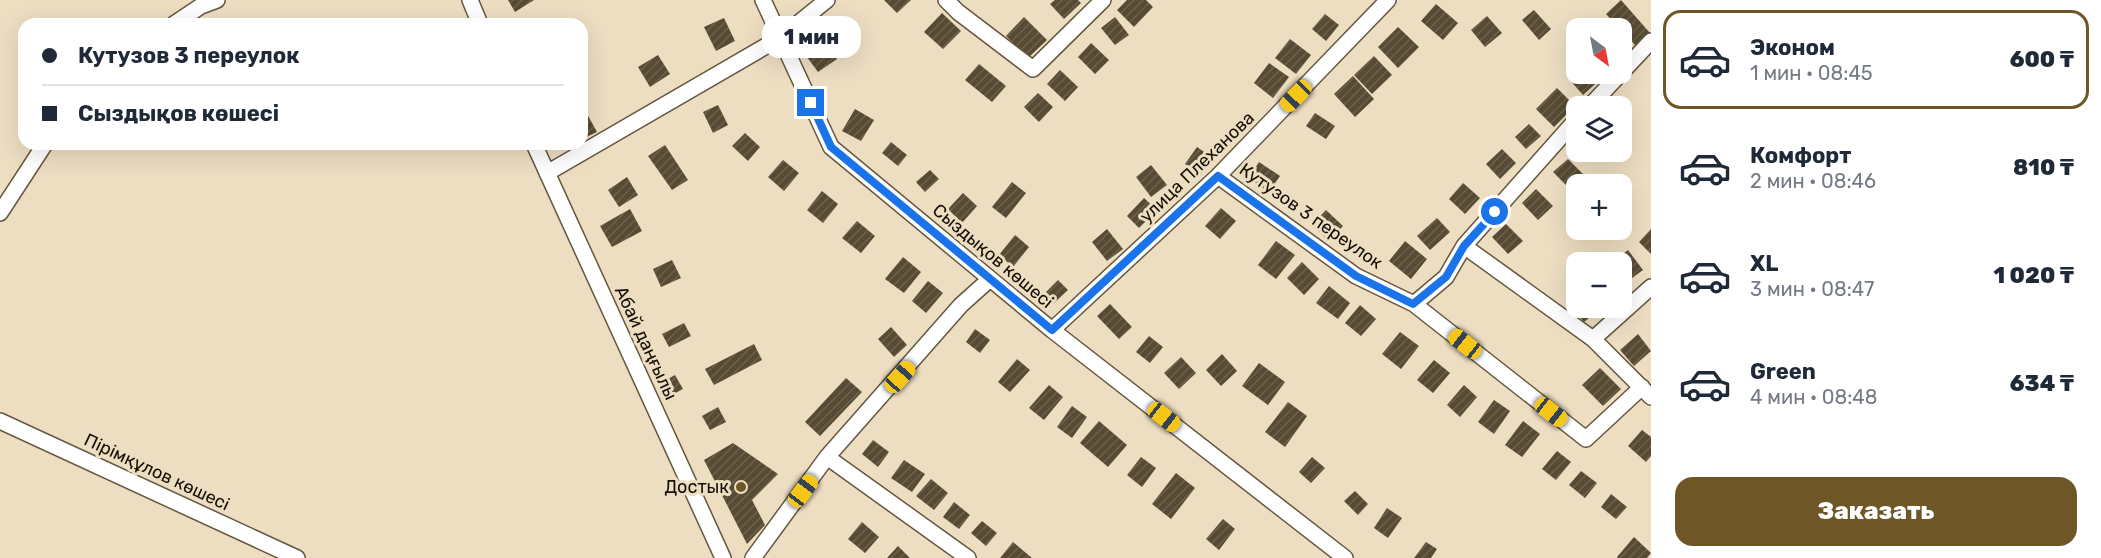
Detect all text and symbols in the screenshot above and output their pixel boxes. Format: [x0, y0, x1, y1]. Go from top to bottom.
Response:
callout: 1 мин [762, 16, 860, 58]
north arrow [1566, 18, 1632, 84]
map controls [1566, 18, 1632, 318]
text: 1 мин [784, 25, 839, 49]
icon: car [1678, 33, 1732, 87]
text: Эконом [1750, 34, 1835, 61]
text: Кутузов 3 переулок [78, 42, 300, 69]
text: 600 ₸ [2010, 46, 2074, 73]
text: 1 мин · 08:45 [1750, 61, 1873, 85]
car [1277, 77, 1315, 115]
route end [797, 89, 824, 116]
button: layers [1566, 96, 1632, 162]
text: Сыздықов көшесі [78, 100, 279, 127]
street label: улица Плеханова [1135, 107, 1259, 227]
icon: car [1678, 141, 1732, 195]
text: Комфорт [1750, 142, 1851, 169]
text: 810 ₸ [2013, 154, 2074, 181]
street label: Кутузов 3 переулок [1235, 158, 1387, 274]
text: 2 мин · 08:46 [1750, 169, 1876, 193]
button: + [1566, 174, 1632, 240]
route start [1481, 198, 1508, 225]
street label: Сыздықов көшесі [928, 199, 1058, 313]
icon: car [1678, 249, 1732, 303]
text: XL [1750, 250, 1778, 277]
button: − [1566, 252, 1632, 318]
text: 1 020 ₸ [1994, 262, 2074, 289]
text: 3 мин · 08:47 [1750, 277, 1874, 301]
street label: Абай даңғылы [610, 282, 682, 404]
car [1445, 326, 1485, 362]
icon: car [1678, 357, 1732, 411]
car [881, 358, 919, 396]
text: Green [1750, 358, 1816, 385]
text: 634 ₸ [2010, 370, 2074, 397]
text: 4 мин · 08:48 [1750, 385, 1877, 409]
car [1531, 394, 1571, 430]
car [1144, 399, 1184, 435]
street label: Пірімқұлов көшесі [81, 429, 233, 515]
car [785, 471, 821, 511]
place label: Достык [664, 476, 729, 498]
button: Заказать [1675, 477, 2077, 546]
marker: Достык [734, 480, 748, 494]

